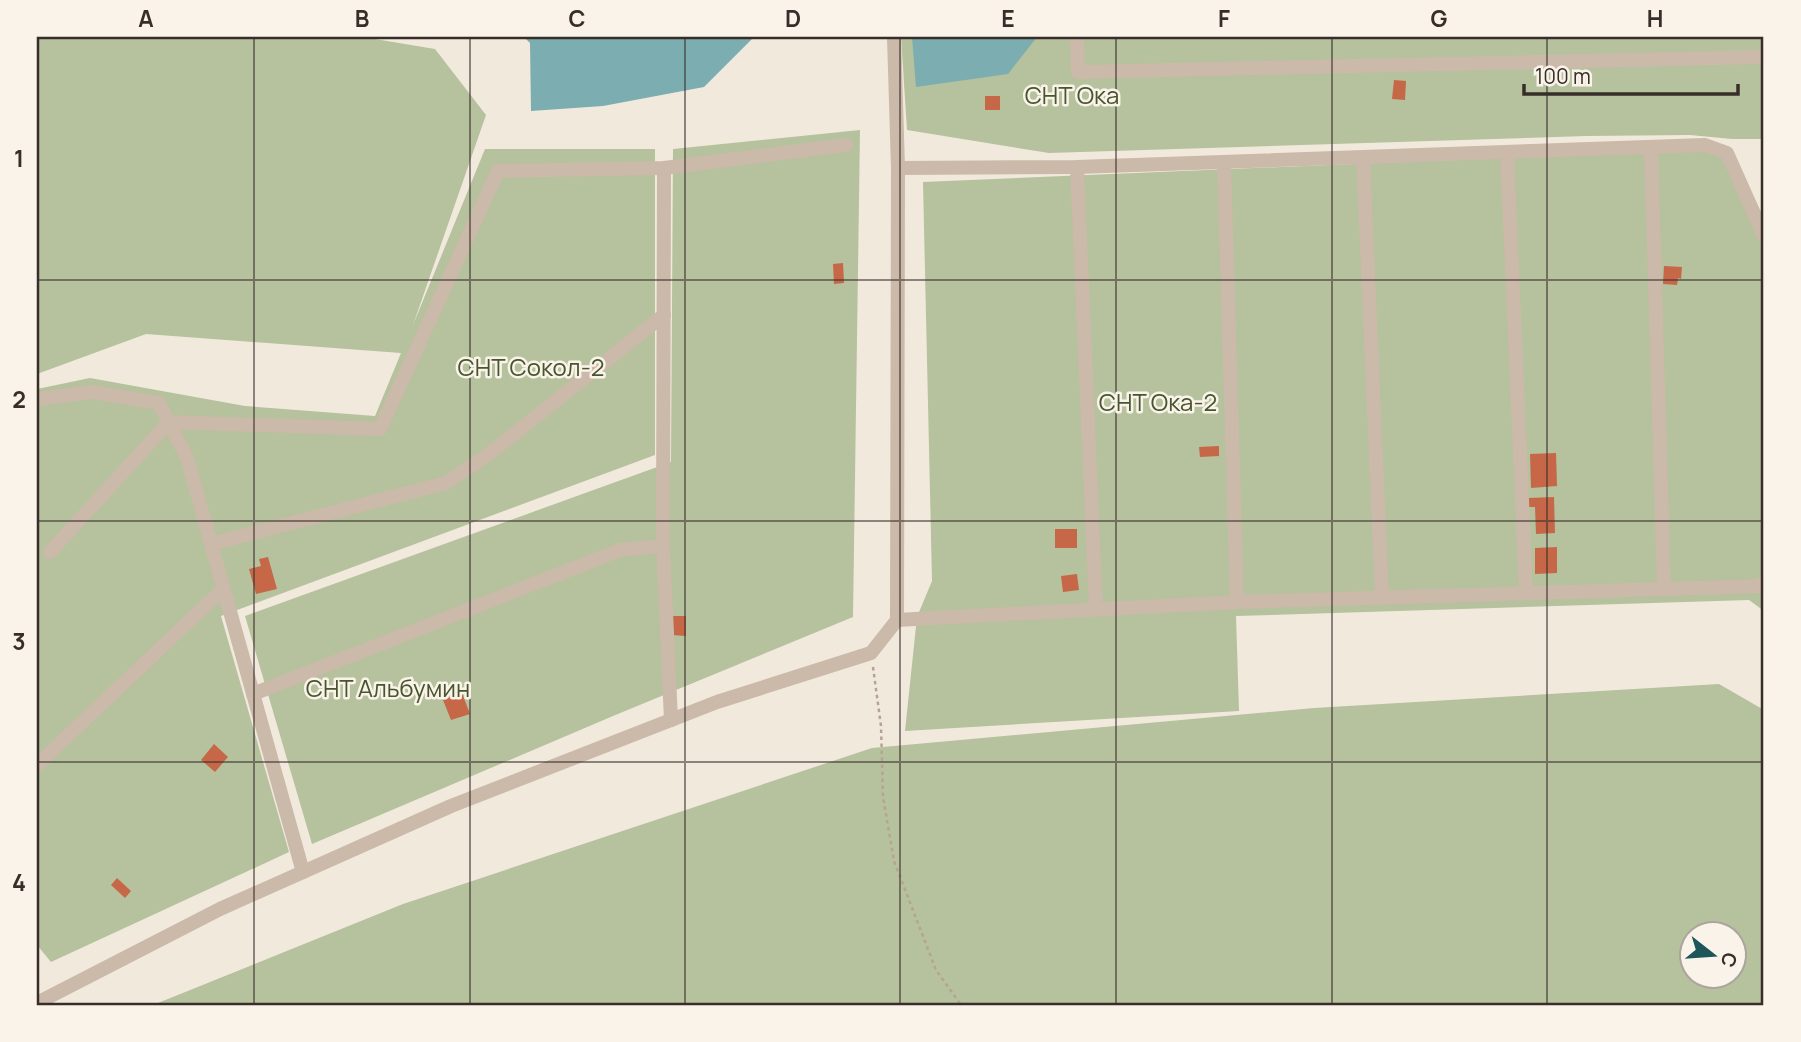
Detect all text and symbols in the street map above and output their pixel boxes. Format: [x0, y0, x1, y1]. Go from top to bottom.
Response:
text: A [138, 2, 154, 34]
text: B [355, 2, 369, 34]
text: C [569, 2, 586, 34]
text: D [785, 2, 801, 34]
text: E [1001, 2, 1015, 34]
text: F [1218, 2, 1230, 34]
text: G [1431, 2, 1448, 34]
text: H [1647, 2, 1663, 34]
scale bar [1524, 52, 1738, 96]
text: 100 m [1535, 62, 1591, 90]
park label: СНТ Ока [1025, 78, 1119, 111]
text: 1 [14, 142, 24, 174]
park label: СНТ Сокол-2 [458, 350, 604, 383]
text: 2 [12, 383, 26, 415]
park label: СНТ Ока-2 [1099, 385, 1217, 418]
text: 3 [12, 625, 26, 657]
park label: СНТ Альбумин [306, 671, 470, 704]
text: 4 [12, 866, 26, 898]
north arrow [1678, 920, 1748, 990]
text: С [1715, 949, 1744, 970]

